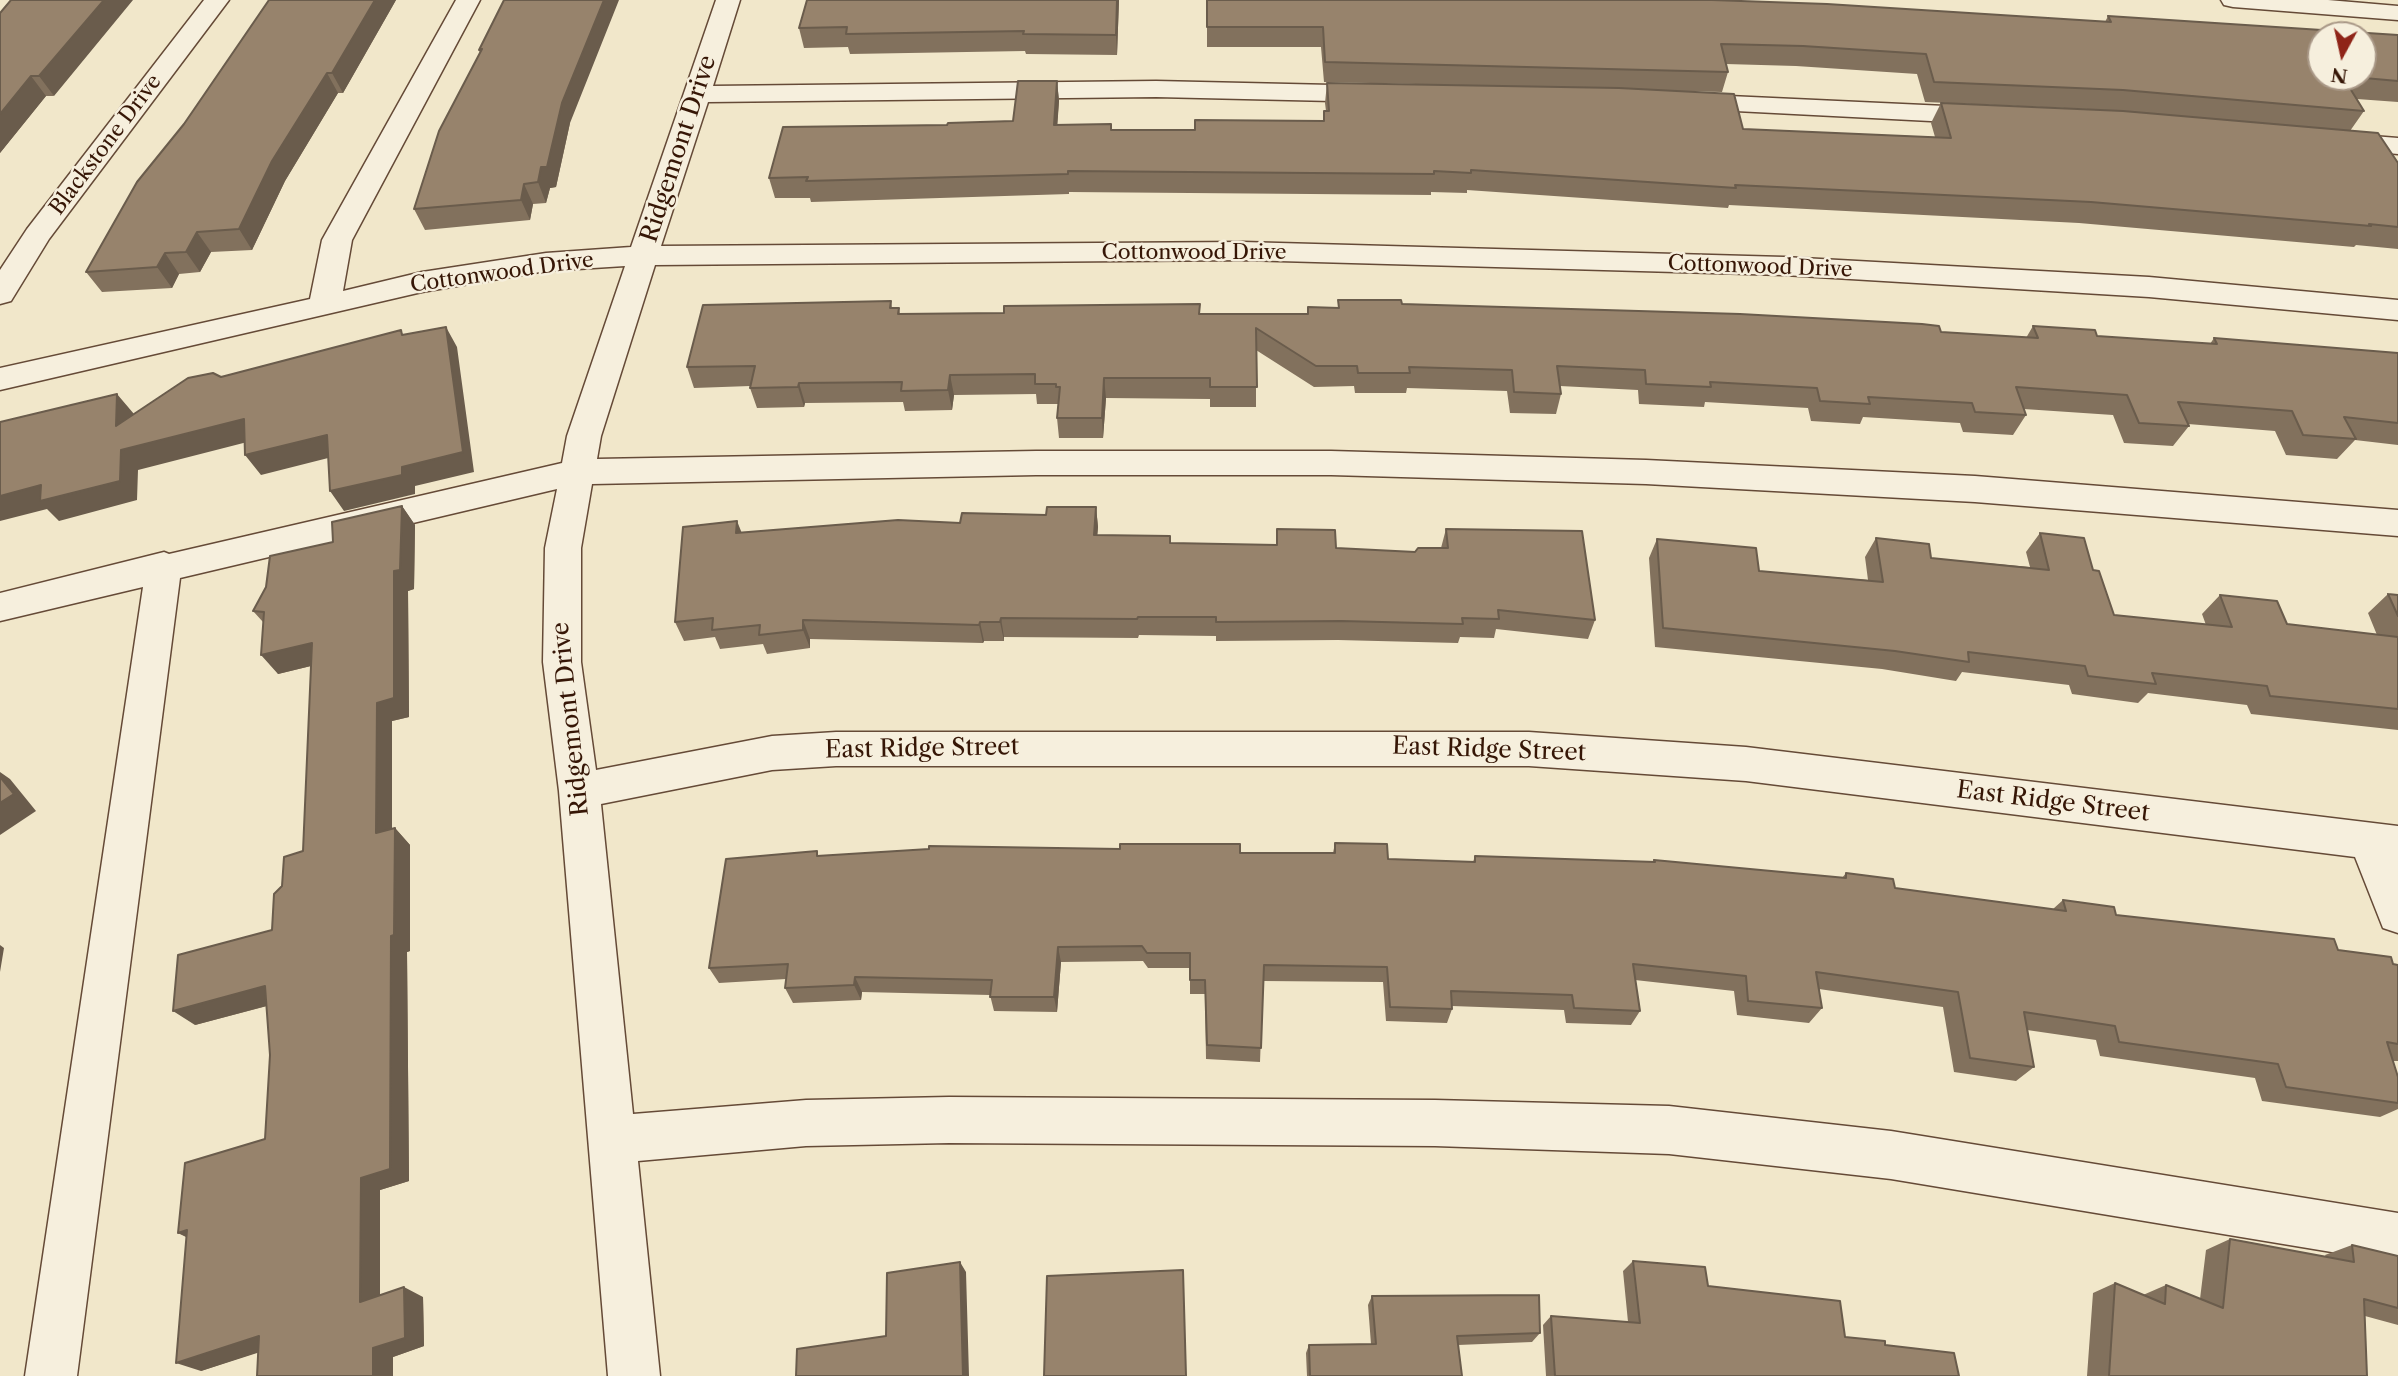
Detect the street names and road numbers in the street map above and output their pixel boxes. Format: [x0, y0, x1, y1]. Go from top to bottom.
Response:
street label: Ridgemont Drive [635, 52, 723, 246]
street label: Blackstone Drive [45, 70, 167, 220]
street label: Cottonwood Drive [1102, 240, 1286, 266]
street label: Cottonwood Drive [409, 248, 595, 298]
street label: Cottonwood Drive [1667, 251, 1853, 283]
street label: Ridgemont Drive [546, 621, 596, 817]
street label: East Ridge Street [1391, 732, 1587, 768]
street label: East Ridge Street [825, 733, 1019, 765]
street label: East Ridge Street [1955, 776, 2151, 828]

